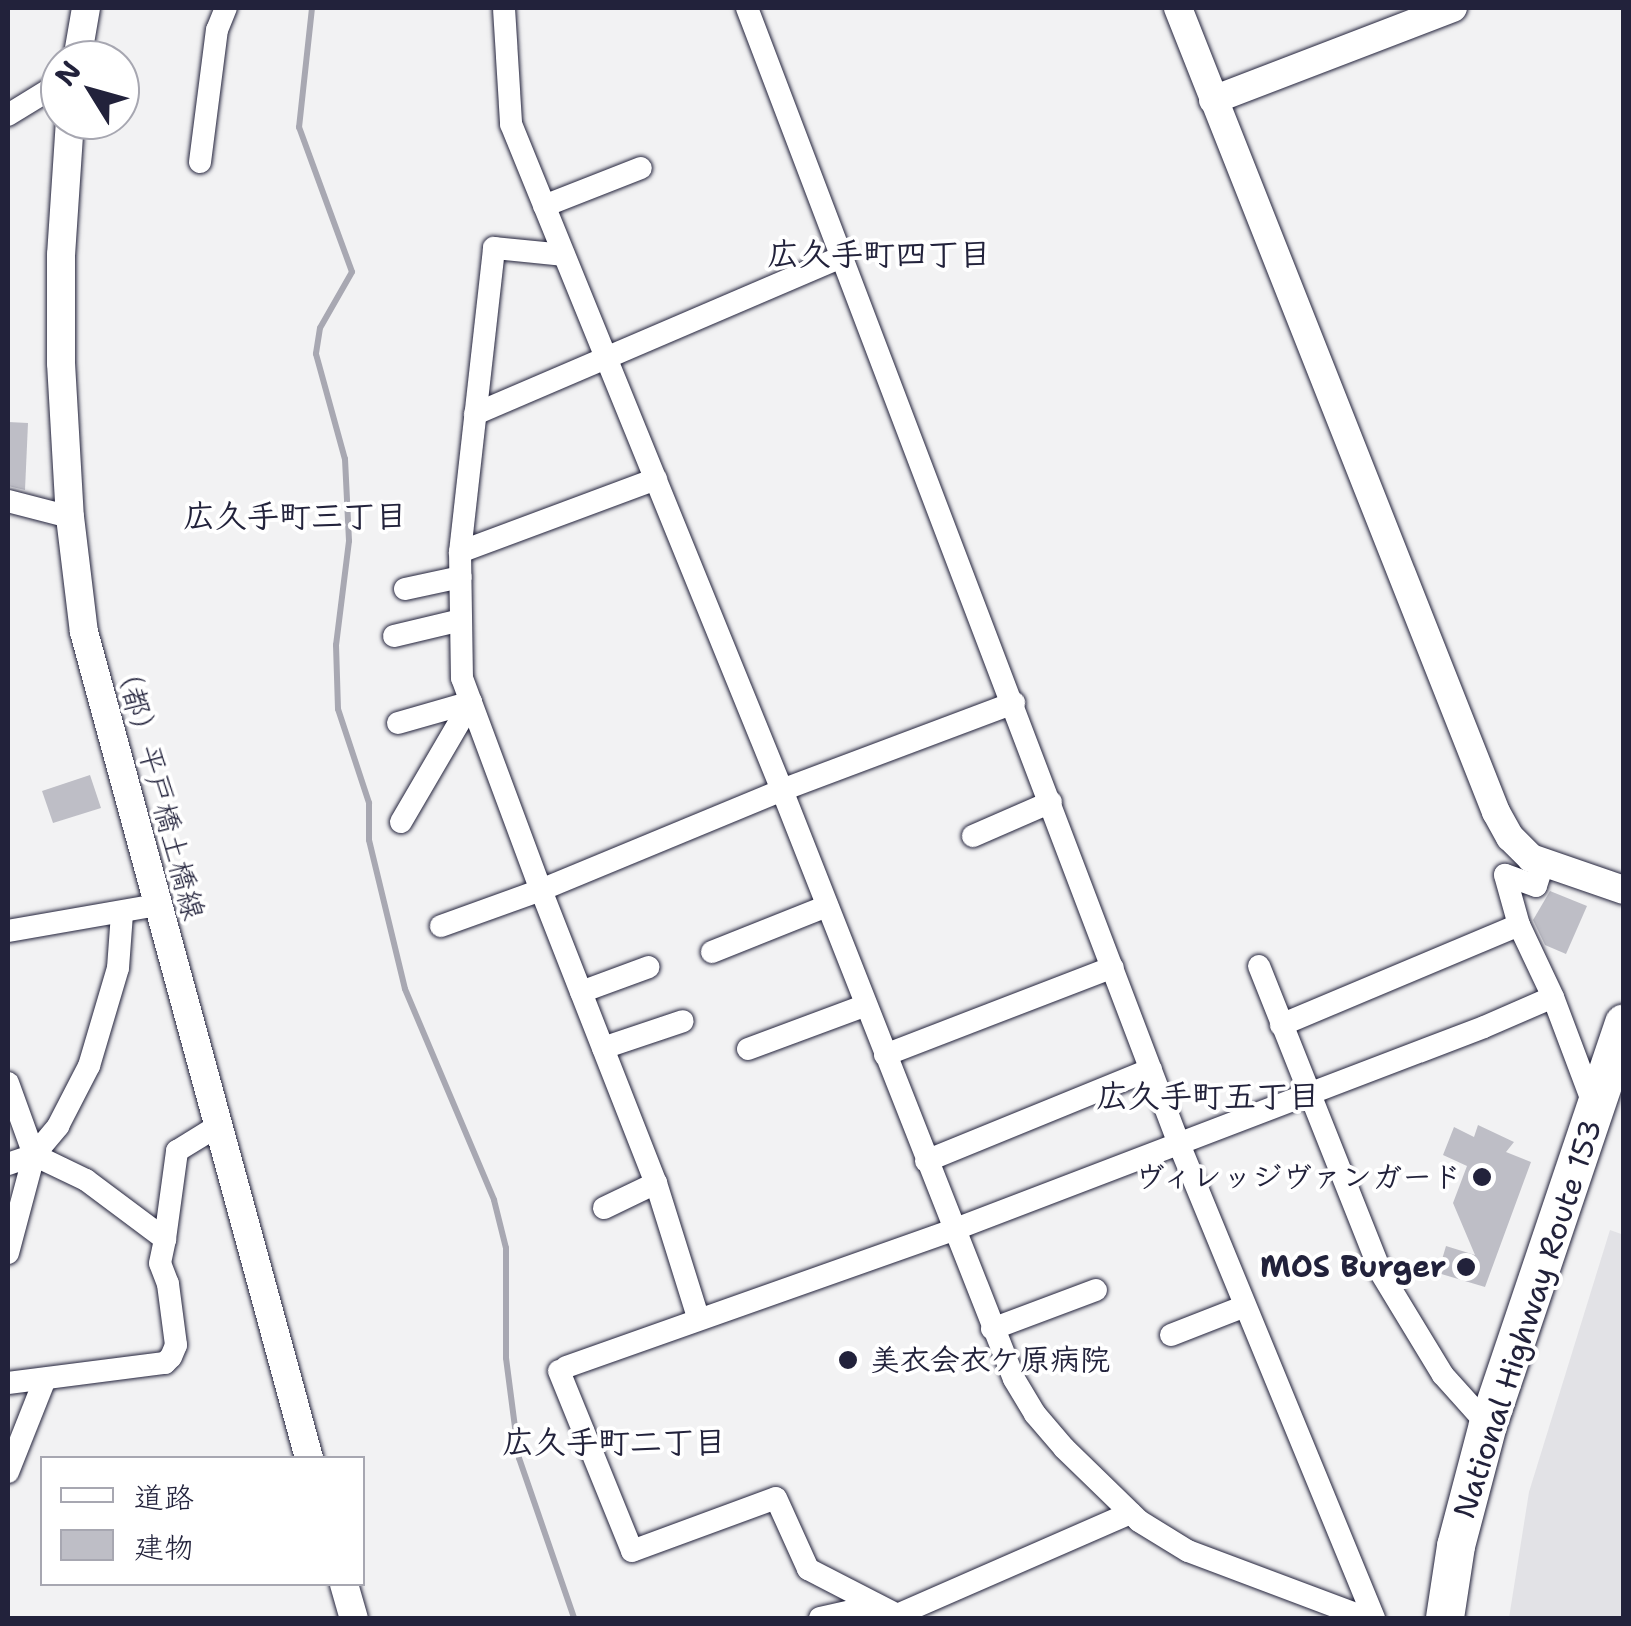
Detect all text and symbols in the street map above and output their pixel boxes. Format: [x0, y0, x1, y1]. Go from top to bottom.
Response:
north arrow [40, 40, 140, 140]
text: N [46, 53, 89, 93]
district label: 広久手町四丁目 [767, 235, 991, 273]
district label: 広久手町三丁目 [183, 497, 407, 535]
street label: （都）平戸橋土橋線 [107, 654, 211, 924]
district label: 広久手町五丁目 [1096, 1077, 1320, 1115]
street label: National Highway Route 153 [1446, 1115, 1610, 1523]
place label: ヴィレッジヴァンガード [1132, 1159, 1462, 1195]
marker: ヴィレッジヴァンガード [1471, 1166, 1493, 1188]
place label: MOS Burger [1260, 1249, 1446, 1285]
marker: MOS Burger [1455, 1256, 1477, 1278]
place label: 美衣会衣ケ原病院 [870, 1342, 1110, 1378]
marker: 美衣会衣ケ原病院 [835, 1347, 861, 1373]
district label: 広久手町二丁目 [502, 1423, 726, 1461]
legend [40, 1456, 365, 1586]
text: 道路 [134, 1477, 194, 1518]
text: 建物 [134, 1527, 194, 1568]

